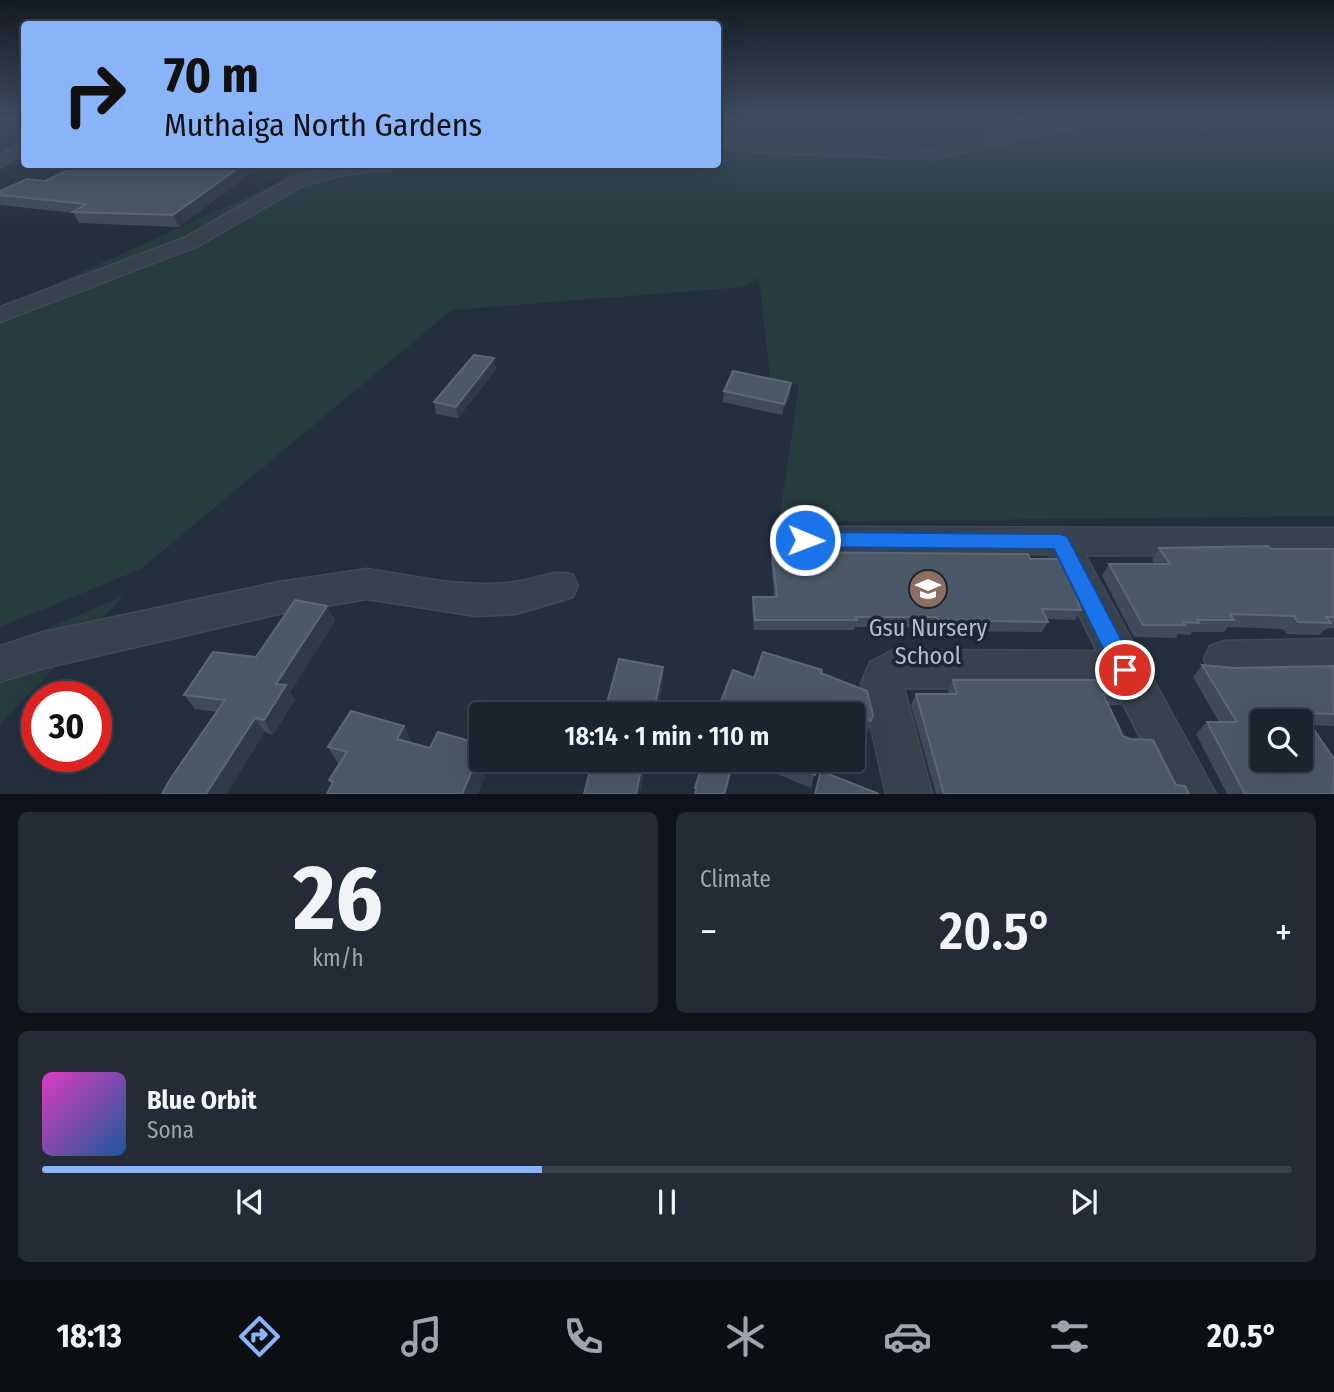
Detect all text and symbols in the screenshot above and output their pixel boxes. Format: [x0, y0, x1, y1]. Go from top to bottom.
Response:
text: 70 m [164, 46, 259, 105]
icon: right [49, 49, 140, 140]
text: Muthaiga North Gardens [164, 106, 482, 144]
position arrow [768, 503, 842, 577]
school or university icon: Gsu Nursery School [907, 568, 949, 610]
place label: Gsu Nursery School [869, 614, 988, 670]
pin [1095, 640, 1155, 700]
icon: arrive [1106, 651, 1144, 689]
speed limit sign: 30 [21, 681, 112, 772]
map controls [1250, 709, 1313, 772]
button: search [1250, 709, 1313, 772]
text: 18:14 · 1 min · 110 m [565, 721, 769, 752]
text: 26 [293, 844, 383, 953]
text: Climate [700, 865, 771, 893]
text: 20.5° [939, 900, 1053, 963]
text: − [700, 909, 717, 955]
text: + [1275, 909, 1292, 955]
text: km/h [312, 944, 364, 972]
text: Blue Orbit [147, 1085, 257, 1116]
text: Sona [147, 1116, 194, 1144]
icon: previous [231, 1183, 269, 1221]
icon: pause [648, 1183, 686, 1221]
icon: next [1065, 1183, 1103, 1221]
icon: directions [235, 1312, 284, 1361]
icon: music [397, 1312, 446, 1361]
icon: phone [559, 1312, 608, 1361]
icon: climate [721, 1312, 770, 1361]
icon: car [883, 1312, 932, 1361]
icon: filters [1045, 1312, 1094, 1361]
text: 18:13 [57, 1317, 122, 1355]
text: 20.5° [1207, 1317, 1277, 1355]

